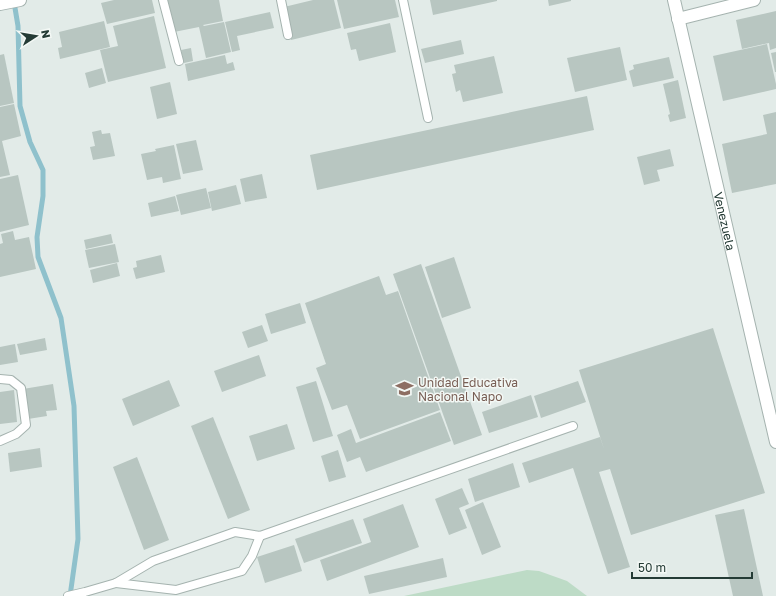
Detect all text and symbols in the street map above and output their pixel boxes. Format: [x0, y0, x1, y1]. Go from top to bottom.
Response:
north arrow [16, 16, 56, 56]
text: N [39, 28, 53, 39]
street label: Venezuela [711, 190, 739, 252]
place label: Unidad Educativa Nacional Napo [418, 375, 518, 404]
school or university icon: Unidad Educativa Nacional Napo [395, 379, 415, 399]
scale bar [632, 554, 752, 580]
text: 50 m [638, 560, 666, 575]

